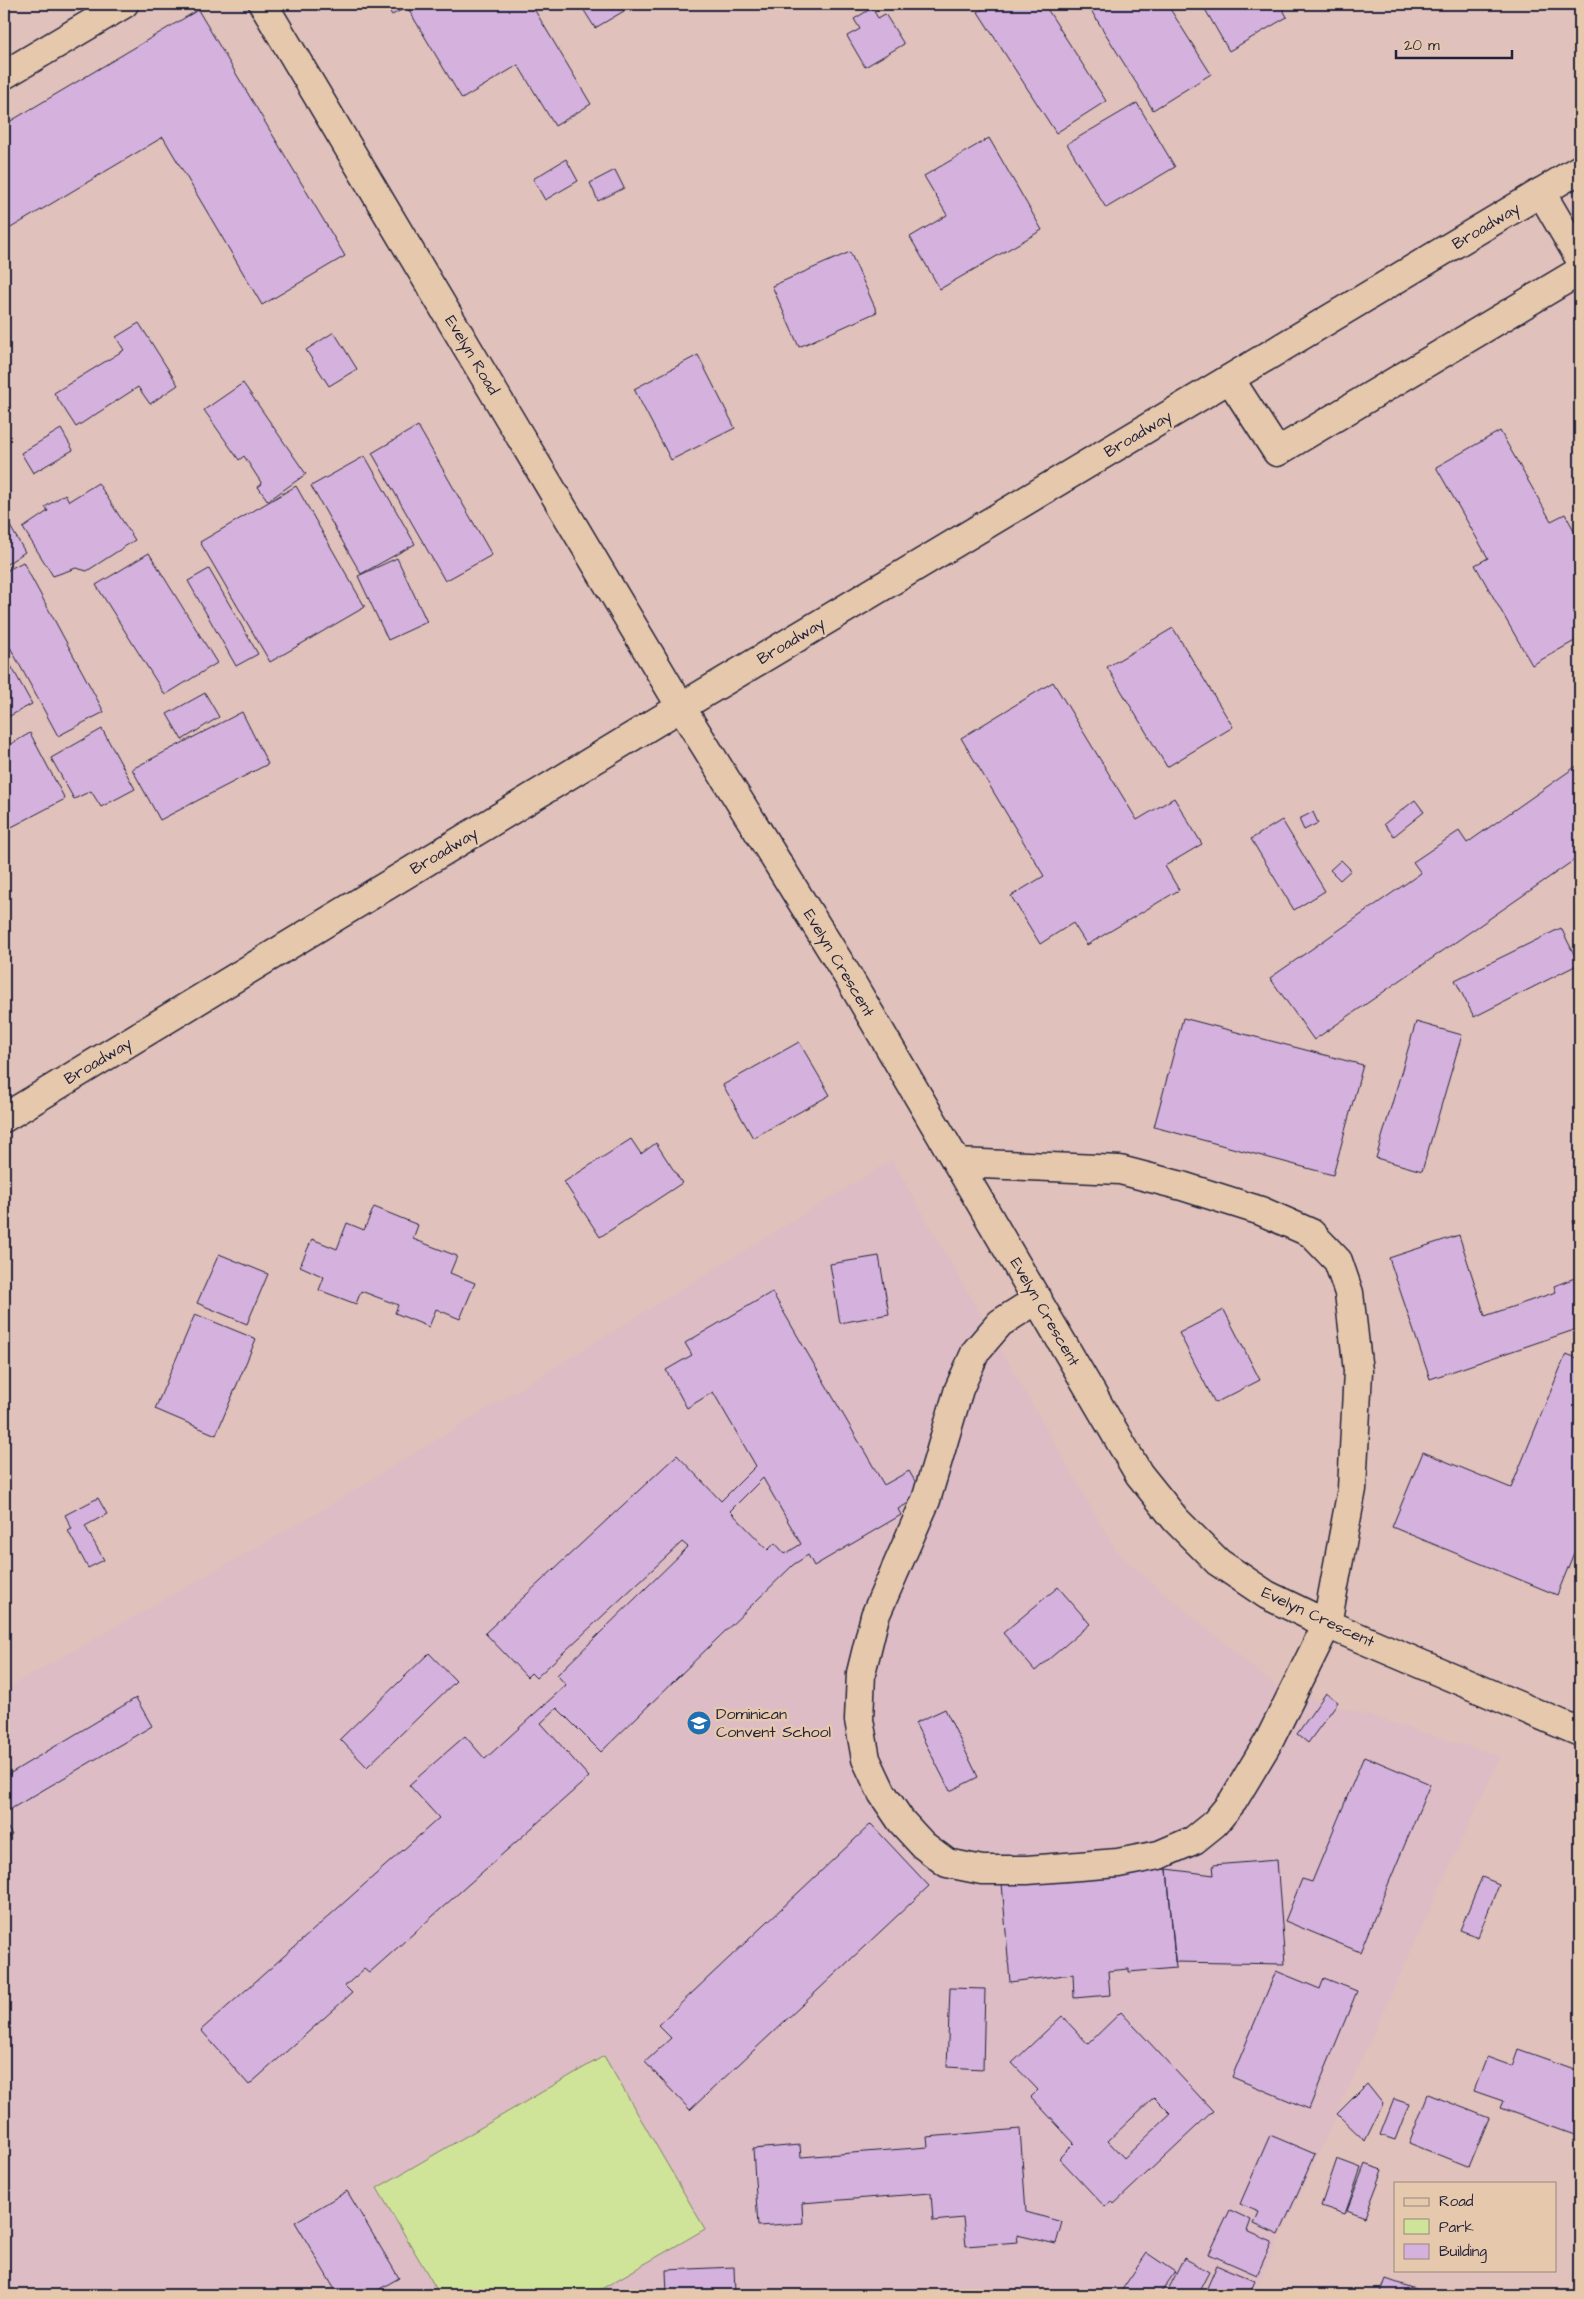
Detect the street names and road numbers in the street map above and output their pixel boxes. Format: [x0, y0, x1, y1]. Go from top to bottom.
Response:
street label: Broadway [1448, 197, 1525, 256]
street label: Evelyn Road [439, 311, 504, 399]
street label: Broadway [1100, 405, 1177, 464]
street label: Broadway [753, 612, 830, 671]
street label: Broadway [406, 822, 483, 881]
street label: Evelyn Crescent [797, 905, 880, 1022]
street label: Broadway [60, 1032, 137, 1091]
street label: Evelyn Crescent [1004, 1254, 1085, 1371]
street label: Evelyn Crescent [1258, 1581, 1379, 1654]

